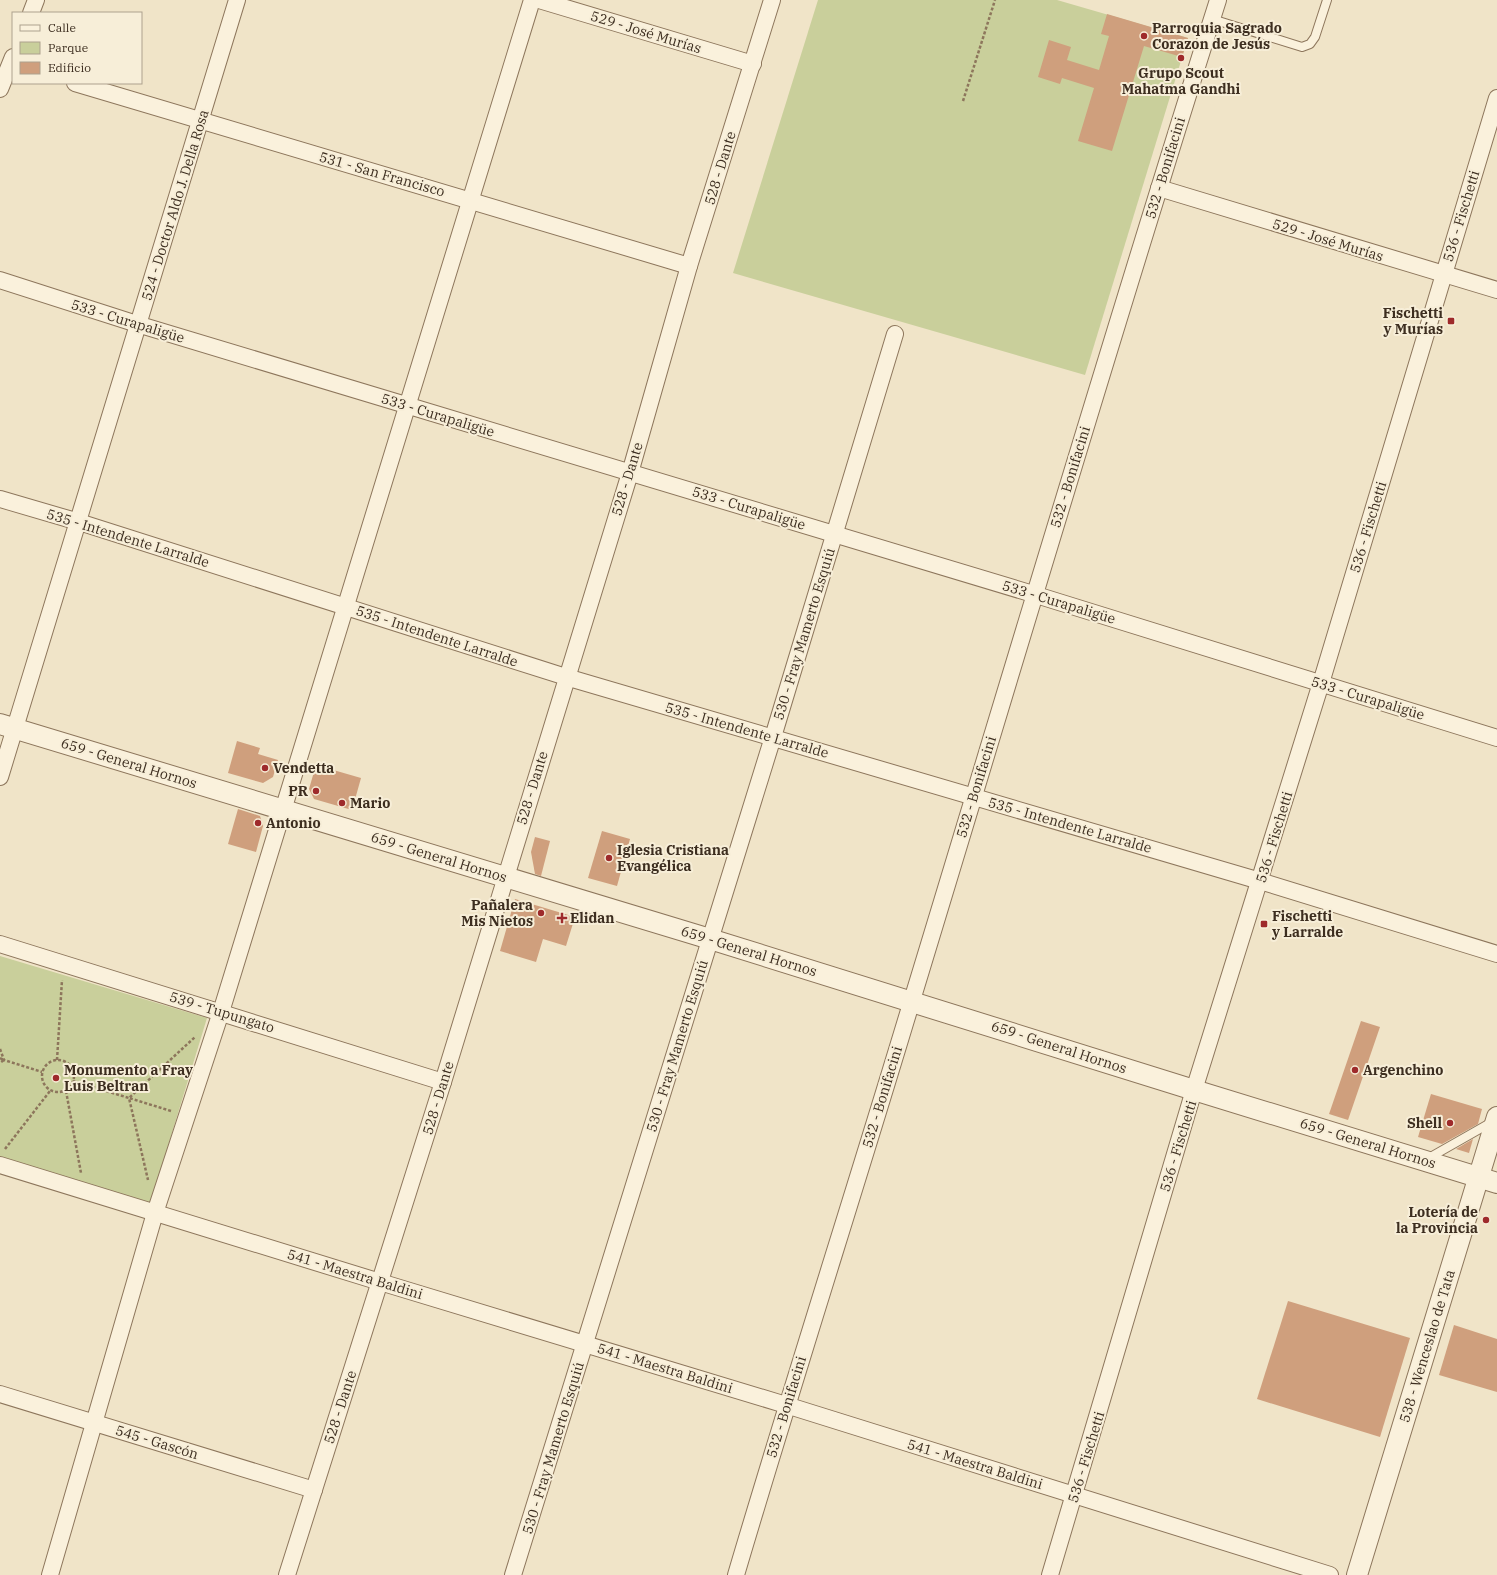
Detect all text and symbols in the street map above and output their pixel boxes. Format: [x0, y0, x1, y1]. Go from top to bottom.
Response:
street label: 529 - José Murías [588, 7, 704, 57]
legend [12, 12, 142, 84]
place label: Parroquia Sagrado Corazon de Jesús [1152, 19, 1282, 53]
text: Calle [48, 20, 76, 35]
marker: Parroquia Sagrado Corazon de Jesús [1139, 31, 1149, 41]
text: Parque [48, 40, 88, 55]
marker: Grupo Scout Mahatma Gandhi [1176, 53, 1186, 63]
text: Edificio [48, 60, 91, 75]
place label: Grupo Scout Mahatma Gandhi [1122, 64, 1241, 98]
street label: 524 - Doctor Aldo J. Della Rosa [137, 107, 213, 303]
street label: 532 - Bonifacini [1141, 115, 1189, 221]
street label: 528 - Dante [700, 129, 740, 207]
street label: 531 - San Francisco [317, 147, 447, 201]
street label: 536 - Fischetti [1439, 168, 1483, 264]
street label: 529 - José Murías [1270, 215, 1386, 265]
street label: 533 - Curapaligüe [69, 295, 187, 347]
place label: Fischetti y Murías [1382, 304, 1443, 338]
marker: Fischetti y Murías [1446, 316, 1456, 326]
street label: 533 - Curapaligüe [379, 389, 497, 441]
street label: 532 - Bonifacini [1046, 424, 1094, 530]
street label: 528 - Dante [607, 440, 647, 518]
street label: 536 - Fischetti [1346, 479, 1390, 575]
street label: 533 - Curapaligüe [690, 482, 808, 534]
street label: 535 - Intendente Larralde [44, 505, 212, 571]
street label: 530 - Fray Mamerto Esquiú [769, 545, 839, 722]
street label: 533 - Curapaligüe [1000, 576, 1118, 628]
street label: 535 - Intendente Larralde [354, 601, 520, 671]
street label: 533 - Curapaligüe [1309, 672, 1427, 724]
street label: 535 - Intendente Larralde [663, 698, 831, 762]
street label: 659 - General Hornos [59, 734, 199, 792]
street label: 532 - Bonifacini [952, 734, 1000, 840]
street label: 528 - Dante [512, 749, 552, 827]
place label: Vendetta [273, 759, 334, 777]
marker: Vendetta [260, 763, 270, 773]
place label: PR [288, 782, 309, 800]
marker: PR [311, 786, 321, 796]
street label: 536 - Fischetti [1252, 789, 1296, 885]
street label: 535 - Intendente Larralde [986, 793, 1154, 857]
place label: Mario [350, 794, 390, 812]
marker: Mario [337, 798, 347, 808]
place label: Antonio [266, 814, 321, 832]
marker: Antonio [253, 818, 263, 828]
street label: 659 - General Hornos [369, 828, 509, 886]
place label: Iglesia Cristiana Evangélica [617, 841, 729, 875]
marker: Iglesia Cristiana Evangélica [604, 853, 614, 863]
place label: Pañalera Mis Nietos [461, 896, 533, 930]
place label: Fischetti y Larralde [1271, 907, 1343, 941]
marker: Pañalera Mis Nietos [536, 908, 546, 918]
place label: Elidan [570, 909, 615, 927]
marker: Elidan [557, 913, 567, 923]
marker: Fischetti y Larralde [1259, 919, 1269, 929]
street label: 659 - General Hornos [679, 922, 819, 980]
street label: 530 - Fray Mamerto Esquiú [642, 957, 712, 1134]
street label: 539 - Tupungato [167, 987, 277, 1037]
street label: 659 - General Hornos [989, 1017, 1129, 1077]
street label: 532 - Bonifacini [858, 1044, 906, 1150]
street label: 528 - Dante [418, 1059, 458, 1137]
place label: Monumento a Fray Luis Beltran [64, 1061, 193, 1095]
place label: Argenchino [1363, 1061, 1443, 1079]
marker: Argenchino [1350, 1065, 1360, 1075]
marker: Monumento a Fray Luis Beltran [51, 1073, 61, 1083]
street label: 536 - Fischetti [1156, 1098, 1200, 1194]
street label: 659 - General Hornos [1298, 1114, 1438, 1172]
place label: Shell [1407, 1114, 1442, 1132]
marker: Shell [1445, 1118, 1455, 1128]
place label: Lotería de la Provincia [1396, 1203, 1478, 1237]
marker: Lotería de la Provincia [1481, 1215, 1491, 1225]
street label: 541 - Maestra Baldini [285, 1245, 425, 1303]
street label: 538 - Wenceslao de Tata [1395, 1267, 1459, 1425]
street label: 541 - Maestra Baldini [595, 1339, 735, 1397]
street label: 532 - Bonifacini [762, 1354, 810, 1460]
street label: 530 - Fray Mamerto Esquiú [518, 1359, 588, 1536]
street label: 528 - Dante [320, 1368, 360, 1446]
street label: 536 - Fischetti [1064, 1409, 1108, 1505]
street label: 545 - Gascón [113, 1421, 201, 1463]
street label: 541 - Maestra Baldini [905, 1435, 1045, 1493]

